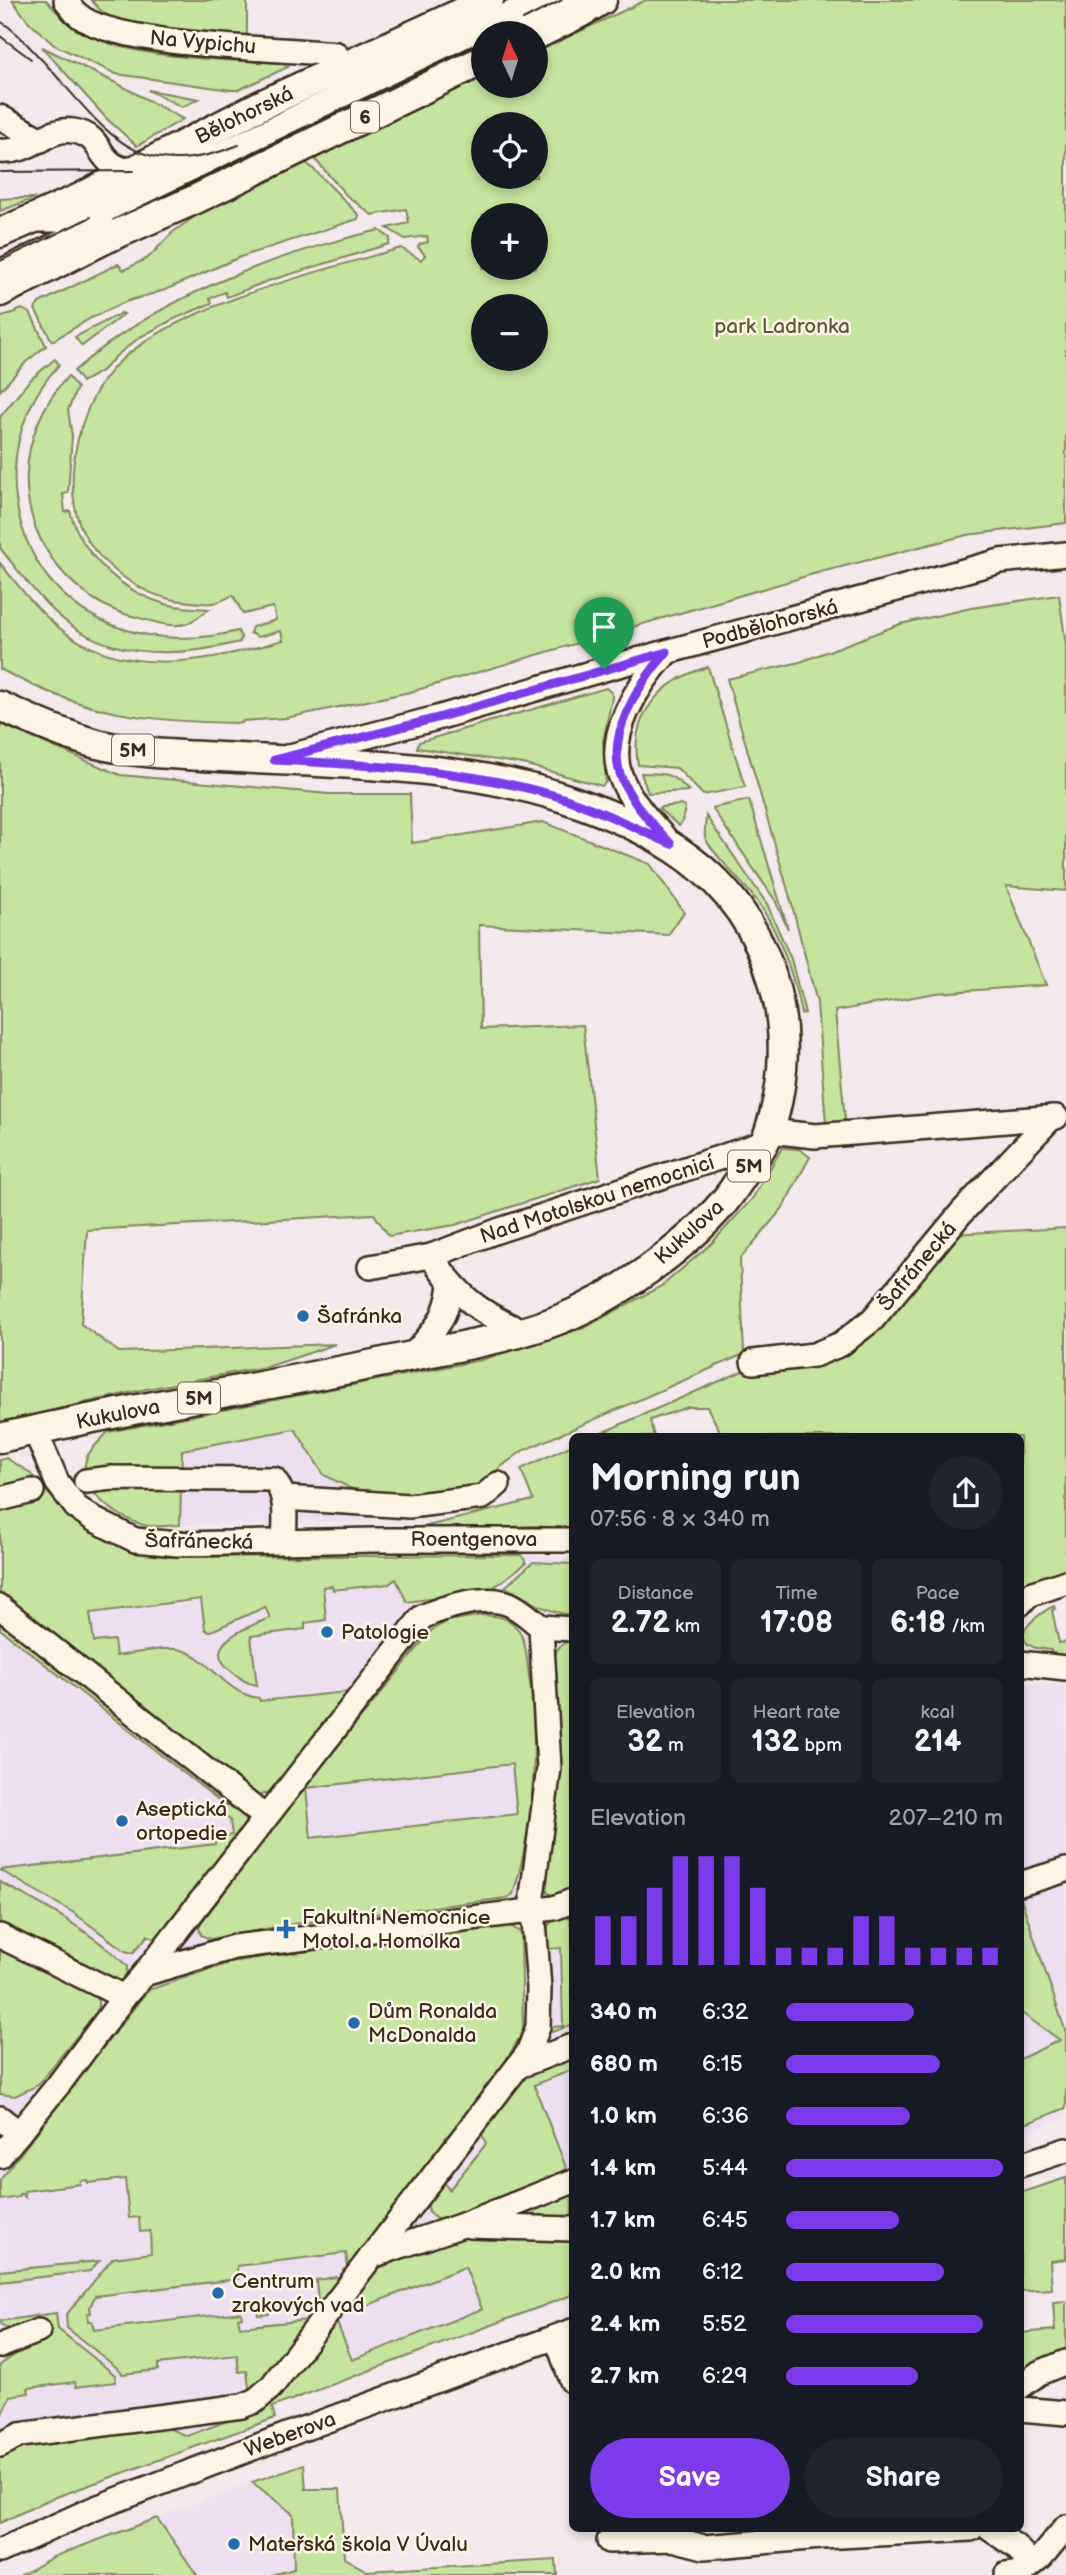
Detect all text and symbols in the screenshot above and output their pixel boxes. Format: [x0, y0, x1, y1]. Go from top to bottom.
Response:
north arrow [471, 21, 548, 98]
map controls [471, 21, 548, 371]
street label: Na Vypichu [149, 25, 257, 60]
street label: Bělohorská [191, 81, 297, 150]
road number: 6 [351, 102, 379, 132]
button: locate [471, 112, 548, 189]
button: + [471, 203, 548, 280]
button: − [471, 294, 548, 371]
park label: park Ladronka [714, 314, 850, 339]
street label: Podbělohorská [699, 594, 841, 655]
pin [574, 597, 634, 669]
icon: arrive [585, 608, 623, 646]
road number: 5M [112, 734, 154, 765]
street label: Nad Motolskou nemocnicí [477, 1149, 718, 1249]
road number: 5M [728, 1150, 770, 1182]
street label: Kukulova [649, 1195, 729, 1270]
street label: Šafránecká [873, 1217, 962, 1316]
place label: Šafránka [317, 1304, 402, 1329]
marker: Šafránka [295, 1308, 311, 1324]
road number: 5M [178, 1382, 220, 1414]
street label: Kukulova [74, 1394, 162, 1435]
text: Morning run [590, 1456, 801, 1501]
button: share [929, 1456, 1003, 1530]
text: 07:56 · 8 × 340 m [590, 1505, 770, 1533]
street label: Roentgenova [411, 1527, 537, 1552]
street label: Šafránecká [144, 1528, 254, 1555]
text: Distance [618, 1582, 693, 1605]
text: Time [775, 1582, 818, 1605]
text: Pace [916, 1582, 959, 1605]
text: 2.72 [611, 1605, 670, 1641]
text: 17:08 [760, 1605, 833, 1641]
text: 6:18 [890, 1605, 946, 1641]
text: km [670, 1615, 700, 1638]
text: /km [946, 1615, 985, 1638]
place label: Patologie [341, 1620, 429, 1645]
marker: Patologie [319, 1624, 335, 1640]
text: Elevation [616, 1701, 695, 1724]
text: Heart rate [753, 1701, 840, 1724]
text: kcal [920, 1701, 955, 1724]
text: 32 [627, 1724, 663, 1760]
text: 132 [751, 1724, 799, 1760]
text: 214 [914, 1724, 961, 1760]
text: m [663, 1734, 684, 1757]
text: bpm [799, 1734, 842, 1757]
place label: Aseptická ortopedie [136, 1797, 228, 1846]
text: Elevation [590, 1804, 686, 1832]
text: 207–210 m [889, 1804, 1003, 1832]
marker: Aseptická ortopedie [114, 1813, 130, 1829]
place label: Fakultní Nemocnice Motol a Homolka [302, 1905, 490, 1954]
marker: Fakultní Nemocnice Motol a Homolka [276, 1919, 296, 1939]
text: 340 m [590, 1998, 657, 2026]
text: 6:32 [702, 1998, 748, 2026]
place label: Dům Ronalda McDonalda [368, 1999, 497, 2048]
marker: Dům Ronalda McDonalda [346, 2015, 362, 2031]
text: 680 m [590, 2050, 658, 2078]
text: 6:15 [702, 2050, 743, 2078]
text: 1.0 km [590, 2102, 657, 2130]
text: 6:36 [702, 2102, 749, 2130]
text: 1.4 km [590, 2154, 656, 2182]
text: 5:44 [702, 2154, 748, 2182]
text: 1.7 km [590, 2206, 655, 2234]
text: 6:45 [702, 2206, 748, 2234]
text: 2.0 km [590, 2258, 661, 2286]
text: 6:12 [702, 2258, 743, 2286]
place label: Centrum zrakových vad [232, 2269, 365, 2318]
marker: Centrum zrakových vad [210, 2285, 226, 2301]
text: 2.4 km [590, 2310, 660, 2338]
text: 5:52 [702, 2310, 747, 2338]
text: 2.7 km [590, 2362, 659, 2390]
text: 6:29 [702, 2362, 748, 2390]
street label: Weberova [241, 2406, 339, 2463]
button: Save [590, 2438, 790, 2518]
button: Share [804, 2438, 1003, 2518]
place label: Mateřská škola V Úvalu [248, 2532, 468, 2557]
marker: Mateřská škola V Úvalu [226, 2536, 242, 2552]

